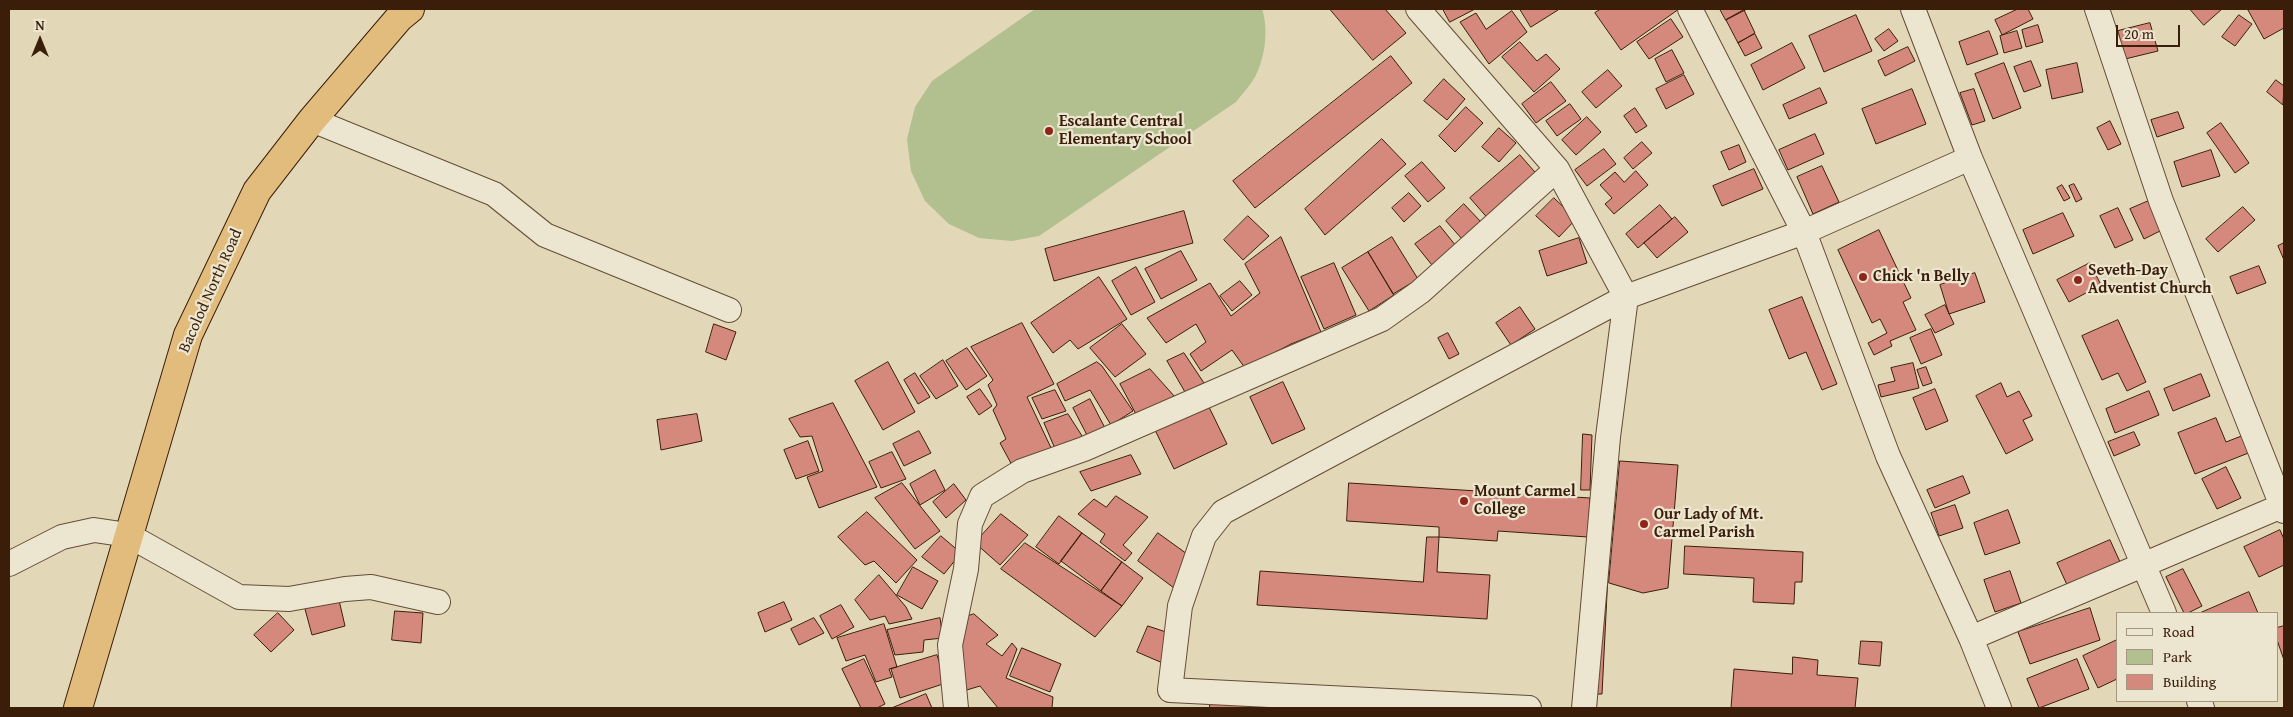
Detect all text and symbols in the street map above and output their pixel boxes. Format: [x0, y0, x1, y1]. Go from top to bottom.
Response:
north arrow [15, 15, 65, 65]
text: N [35, 15, 45, 35]
scale bar [2118, 15, 2182, 47]
text: 20 m [2124, 23, 2154, 44]
place label: Escalante Central Elementary School [1059, 112, 1192, 150]
marker: Escalante Central Elementary School [1043, 125, 1055, 137]
street label: Bacolod North Road [175, 226, 247, 356]
place label: Seveth-Day Adventist Church [2088, 261, 2211, 299]
place label: Chick 'n Belly [1873, 267, 1970, 287]
marker: Chick 'n Belly [1857, 271, 1869, 283]
marker: Seveth-Day Adventist Church [2072, 274, 2084, 286]
place label: Mount Carmel College [1474, 482, 1576, 520]
marker: Mount Carmel College [1458, 495, 1470, 507]
place label: Our Lady of Mt. Carmel Parish [1654, 505, 1764, 543]
marker: Our Lady of Mt. Carmel Parish [1638, 518, 1650, 530]
legend [2116, 612, 2278, 702]
text: Road [2163, 621, 2194, 642]
text: Park [2163, 646, 2192, 667]
text: Building [2163, 671, 2216, 692]

